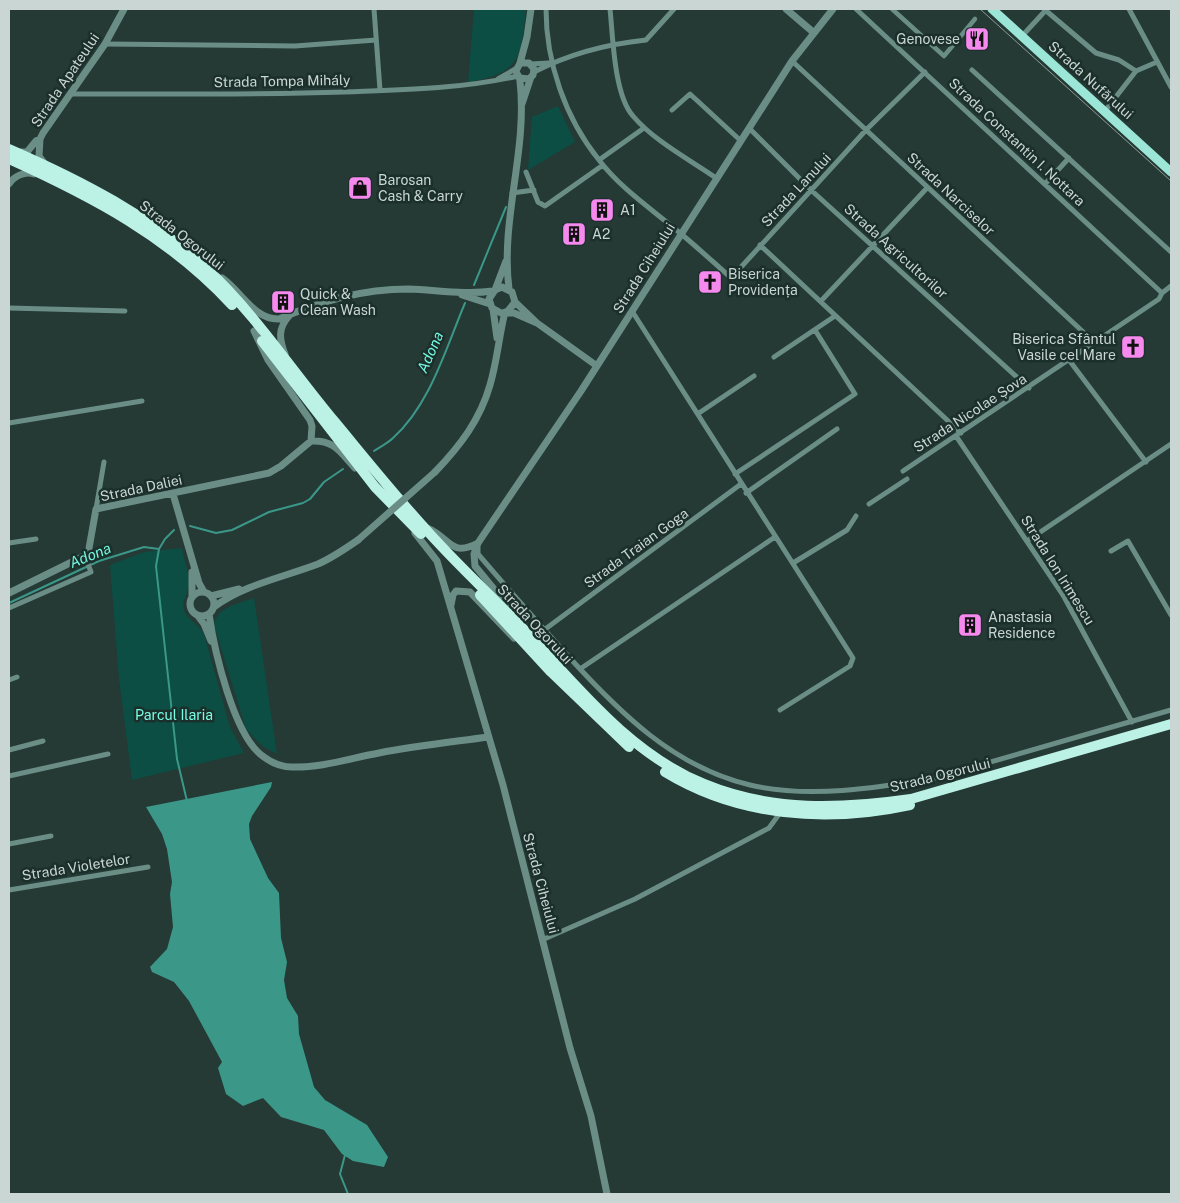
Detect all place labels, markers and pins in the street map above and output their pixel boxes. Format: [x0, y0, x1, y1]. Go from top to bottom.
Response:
restaurant icon: Genovese [964, 26, 990, 52]
place label: Genovese [896, 31, 960, 47]
place label: Barosan Cash & Carry [378, 172, 464, 204]
shop icon: Barosan Cash & Carry [347, 175, 373, 201]
building icon: A1 [589, 197, 615, 223]
place label: A1 [620, 202, 636, 218]
building icon: A2 [561, 221, 587, 247]
place label: A2 [592, 226, 610, 242]
place label: Biserica Providența [728, 266, 798, 298]
church icon: Biserica Providența [697, 269, 723, 295]
place label: Quick & Clean Wash [300, 286, 376, 318]
building icon: Quick & Clean Wash [270, 289, 296, 315]
place label: Biserica Sfântul Vasile cel Mare [1012, 331, 1116, 363]
church icon: Biserica Sfântul Vasile cel Mare [1120, 334, 1146, 360]
place label: Anastasia Residence [988, 609, 1056, 641]
building icon: Anastasia Residence [957, 612, 983, 638]

